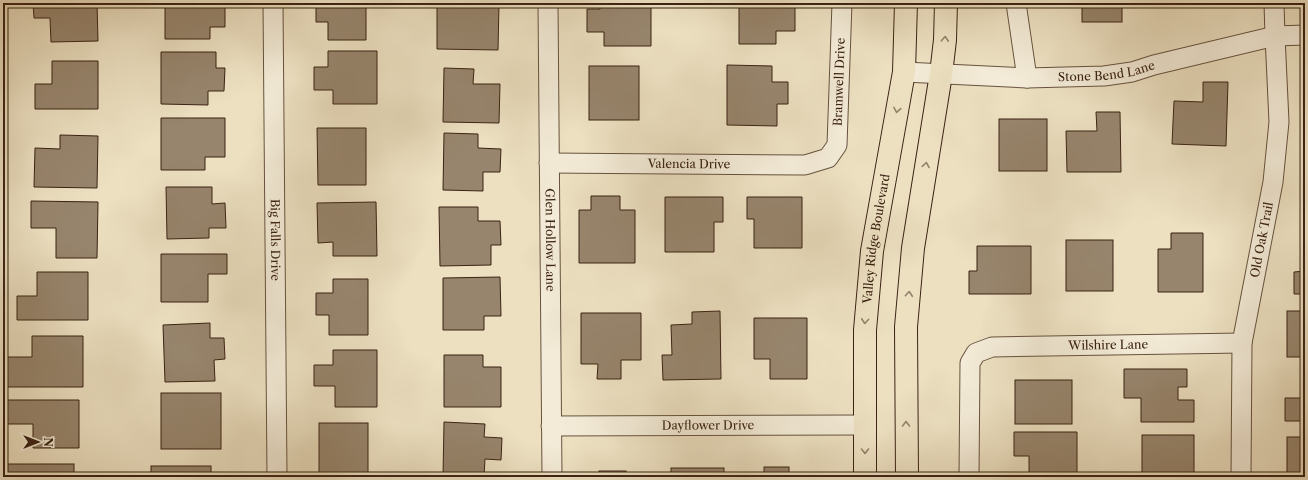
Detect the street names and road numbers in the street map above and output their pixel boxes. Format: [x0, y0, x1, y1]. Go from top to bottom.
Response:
street label: Bramwell Drive [830, 37, 848, 126]
street label: Stone Bend Lane [1058, 57, 1157, 84]
street label: Valencia Drive [647, 156, 730, 171]
street label: Valley Ridge Boulevard [859, 172, 893, 305]
street label: Glen Hollow Lane [543, 188, 558, 292]
street label: Big Falls Drive [268, 199, 283, 281]
street label: Old Oak Trail [1247, 200, 1276, 279]
street label: Wilshire Lane [1067, 336, 1149, 353]
street label: Dayflower Drive [662, 417, 755, 433]

